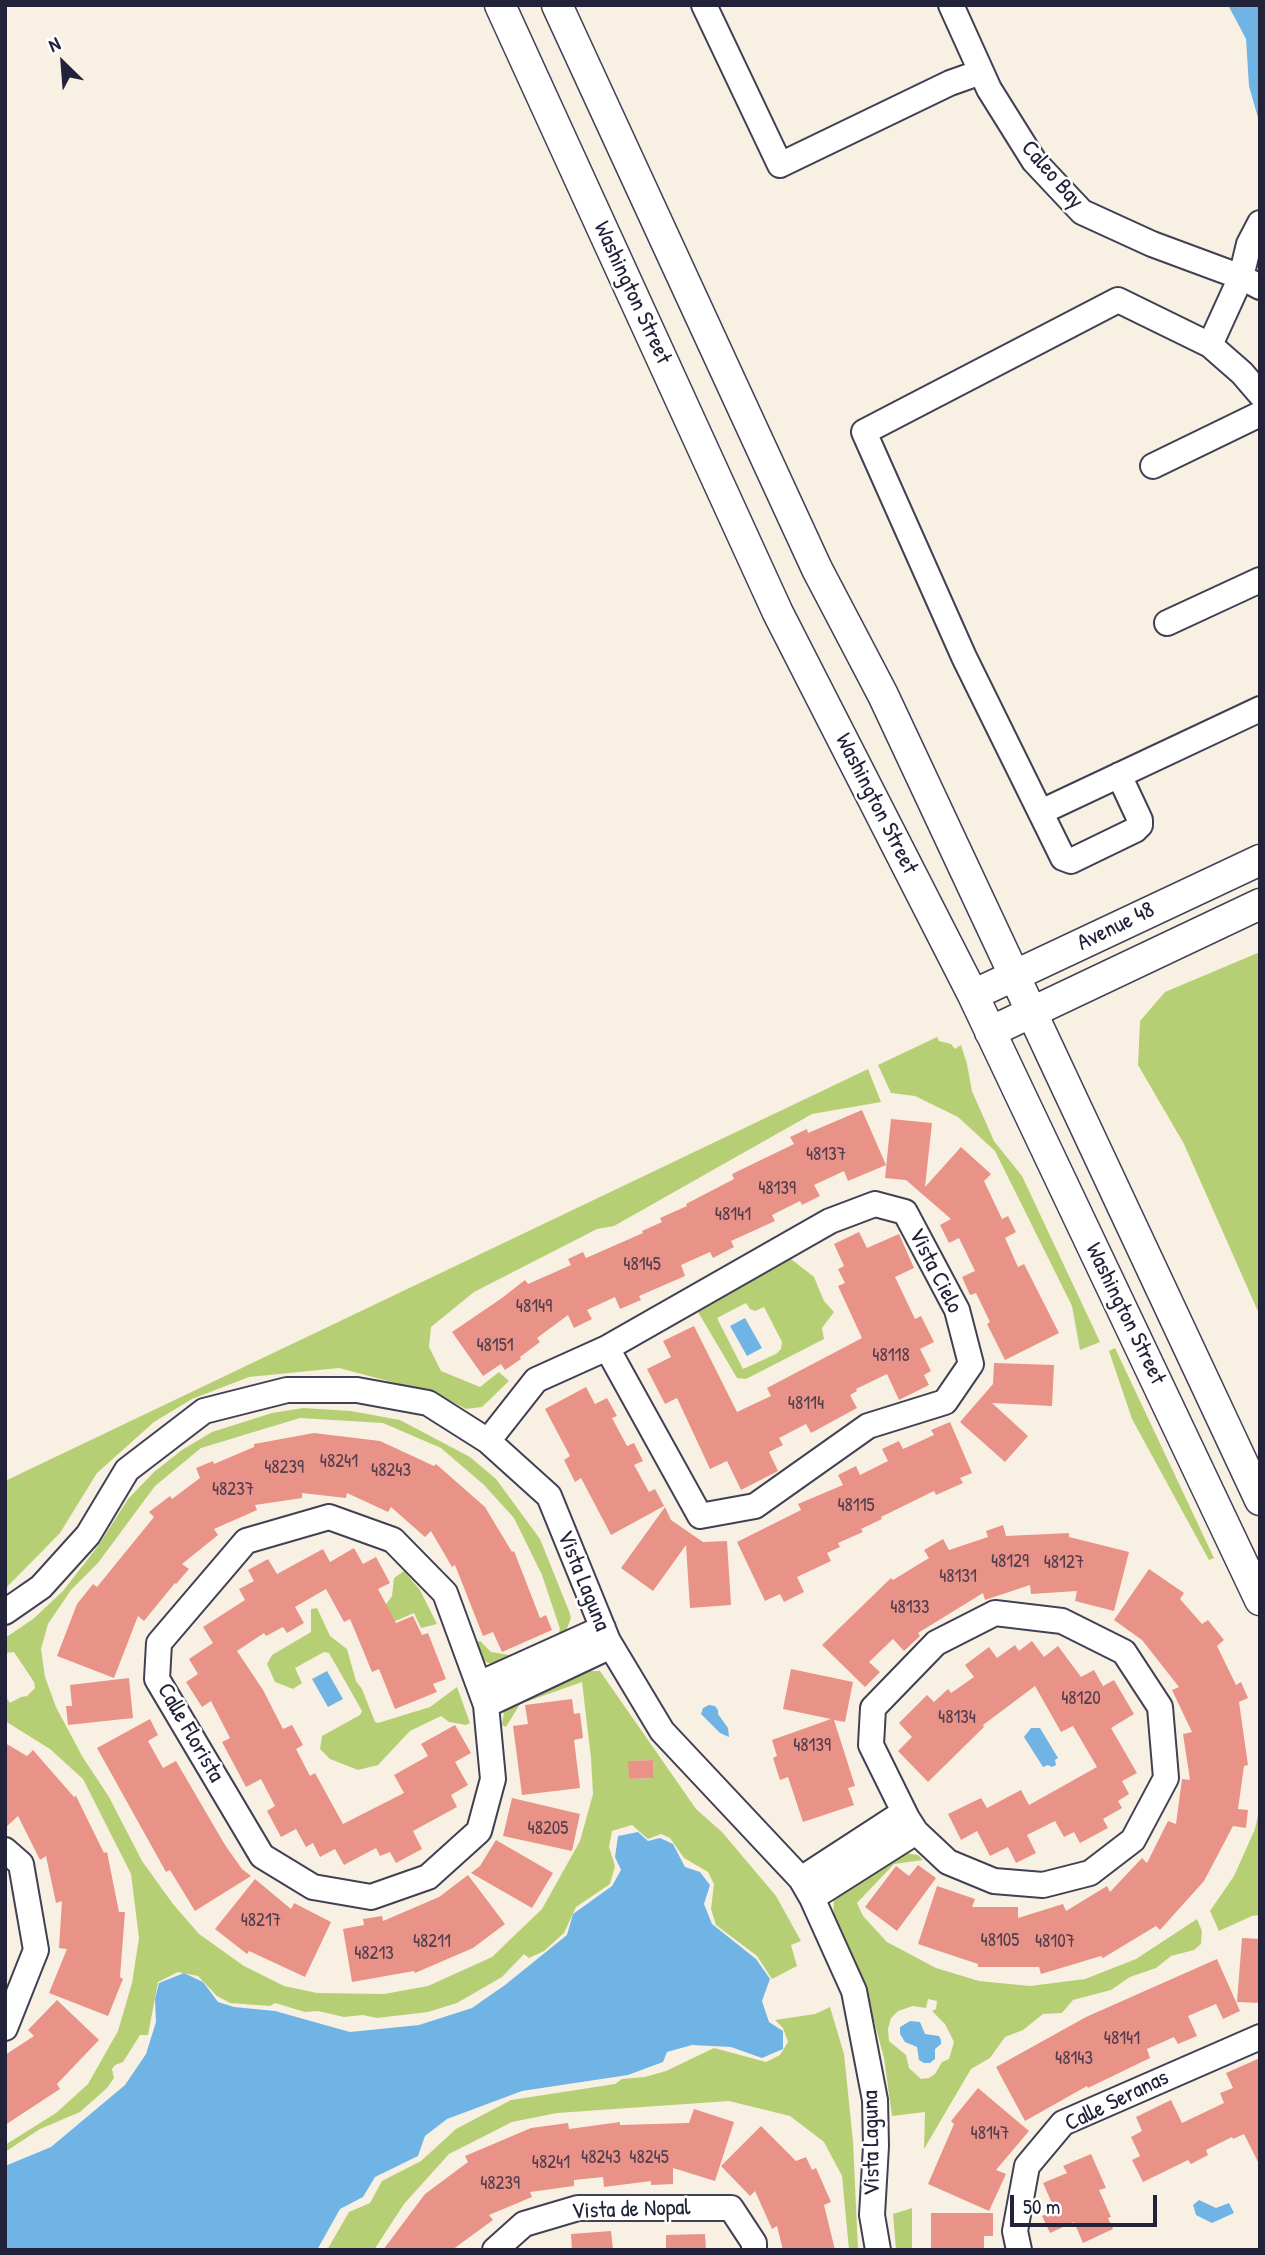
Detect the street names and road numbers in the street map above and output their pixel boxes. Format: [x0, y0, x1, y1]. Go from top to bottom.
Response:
street label: Caleo Bay [1015, 135, 1089, 215]
street label: Washington Street [587, 217, 677, 369]
street label: Washington Street [829, 729, 923, 879]
street label: Avenue 48 [1073, 897, 1159, 957]
street label: Vista Cielo [902, 1224, 968, 1318]
street label: Washington Street [1079, 1239, 1171, 1389]
street label: Vista Laguna [550, 1527, 616, 1635]
street label: Calle Florista [151, 1679, 229, 1787]
street label: Calle Seranas [1061, 2064, 1173, 2138]
street label: Vista Laguna [857, 2090, 887, 2196]
street label: Vista de Nopal [571, 2194, 691, 2226]

